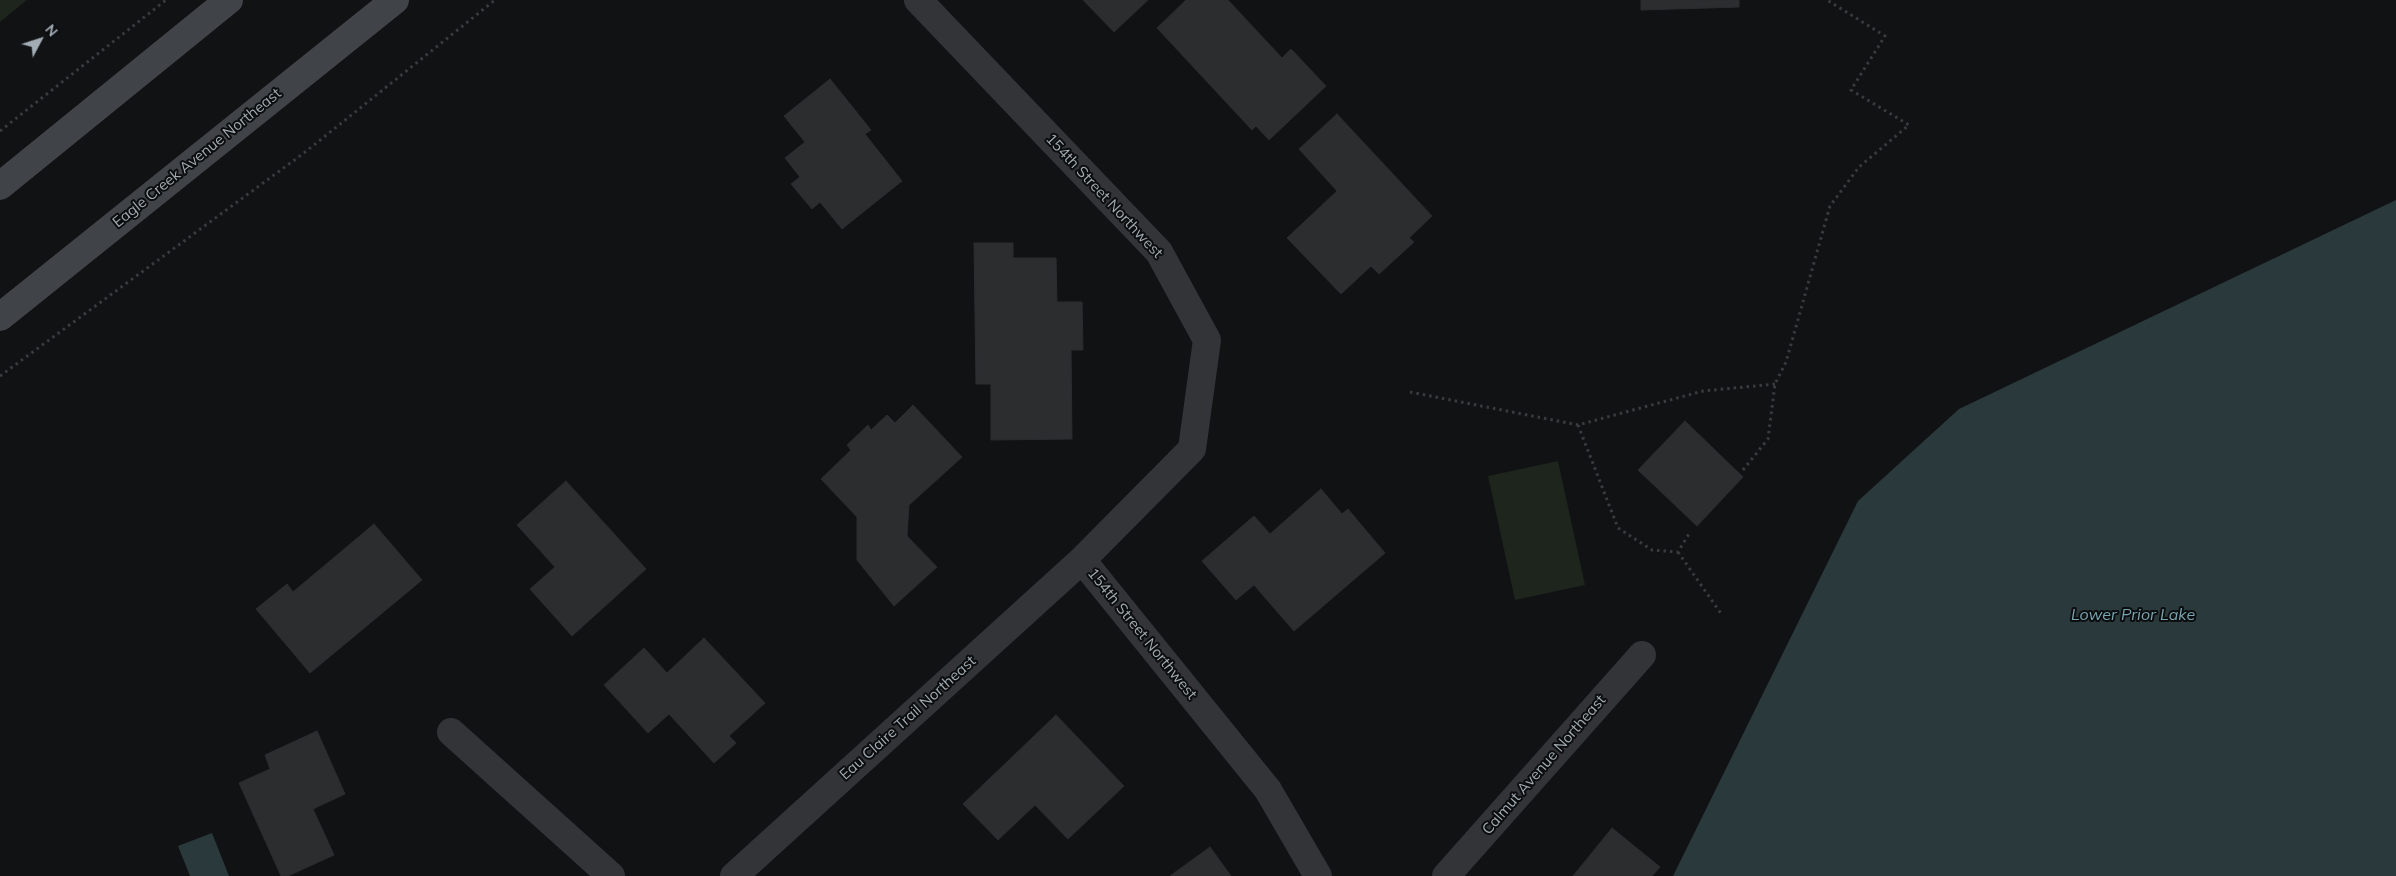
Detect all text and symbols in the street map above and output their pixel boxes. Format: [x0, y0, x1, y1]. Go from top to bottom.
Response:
north arrow [15, 15, 65, 65]
text: N [41, 21, 62, 40]
street label: Eagle Creek Avenue Northeast [109, 84, 285, 232]
street label: 154th Street Northwest [1042, 130, 1166, 262]
street label: 154th Street Northwest [1084, 565, 1200, 703]
water label: Lower Prior Lake [2071, 605, 2195, 625]
street label: Eau Claire Trail Northeast [836, 652, 980, 784]
street label: Calmut Avenue Northeast [1478, 691, 1610, 839]

